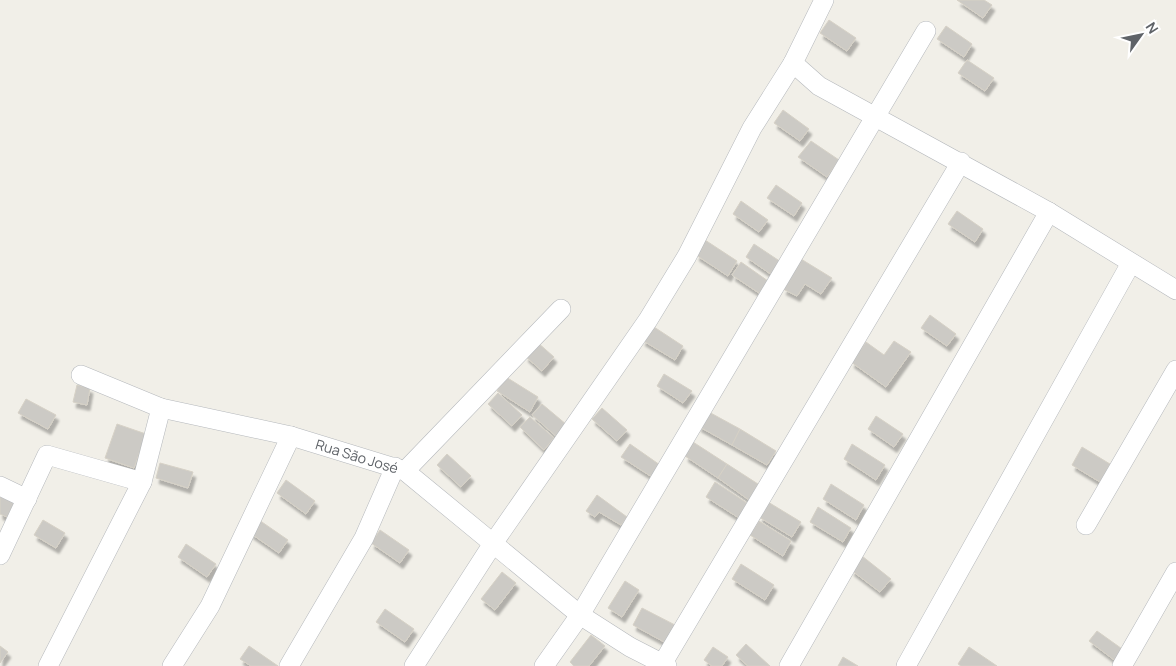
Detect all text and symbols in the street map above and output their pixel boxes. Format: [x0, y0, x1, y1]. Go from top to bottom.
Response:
north arrow [1116, 10, 1166, 60]
text: N [1142, 18, 1163, 37]
street label: Rua São José [313, 434, 401, 478]

